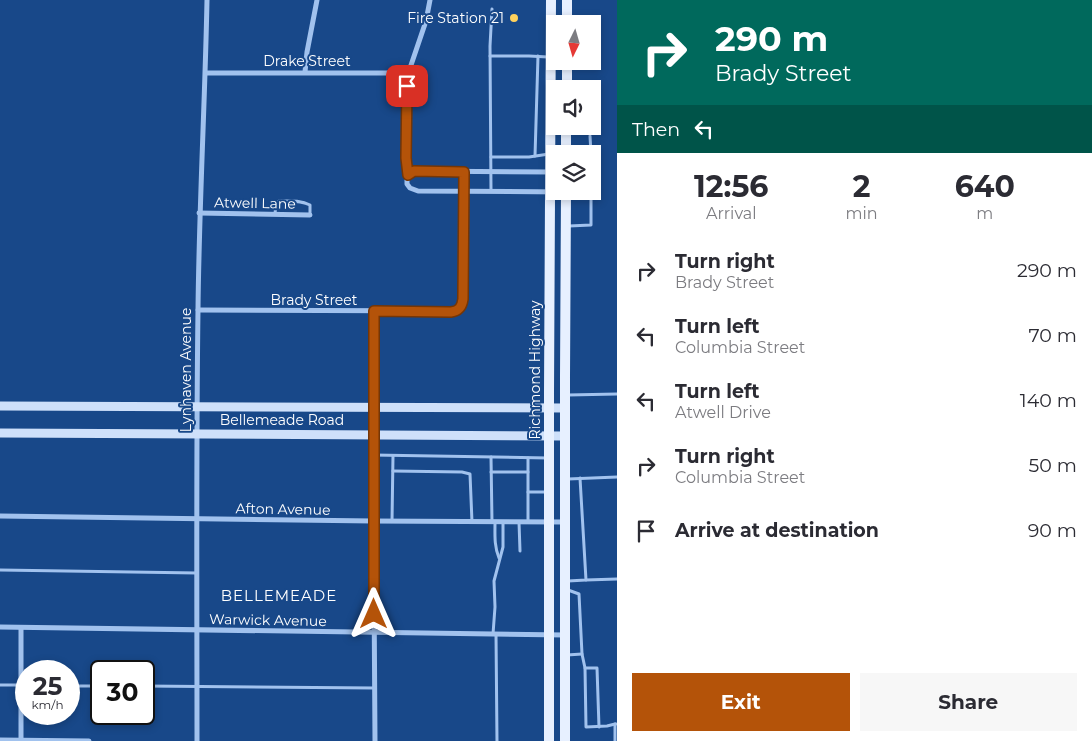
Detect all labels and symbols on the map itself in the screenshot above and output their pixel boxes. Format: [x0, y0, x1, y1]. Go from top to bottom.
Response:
place label: Fire Station 21 [407, 9, 504, 27]
marker: Fire Station 21 [508, 12, 520, 24]
north arrow [546, 15, 601, 70]
street label: Drake Street [263, 52, 351, 70]
pin [386, 65, 428, 107]
street label: Atwell Lane [214, 193, 296, 213]
street label: Brady Street [271, 291, 358, 309]
street label: Richmond Highway [526, 300, 544, 440]
street label: Lynhaven Avenue [177, 308, 195, 432]
street label: Bellemeade Road [220, 411, 344, 429]
street label: Afton Avenue [235, 499, 331, 519]
district label: BELLEMEADE [221, 586, 337, 605]
position arrow [347, 587, 399, 639]
street label: Warwick Avenue [209, 610, 327, 630]
speed limit sign: 30 [90, 660, 155, 725]

